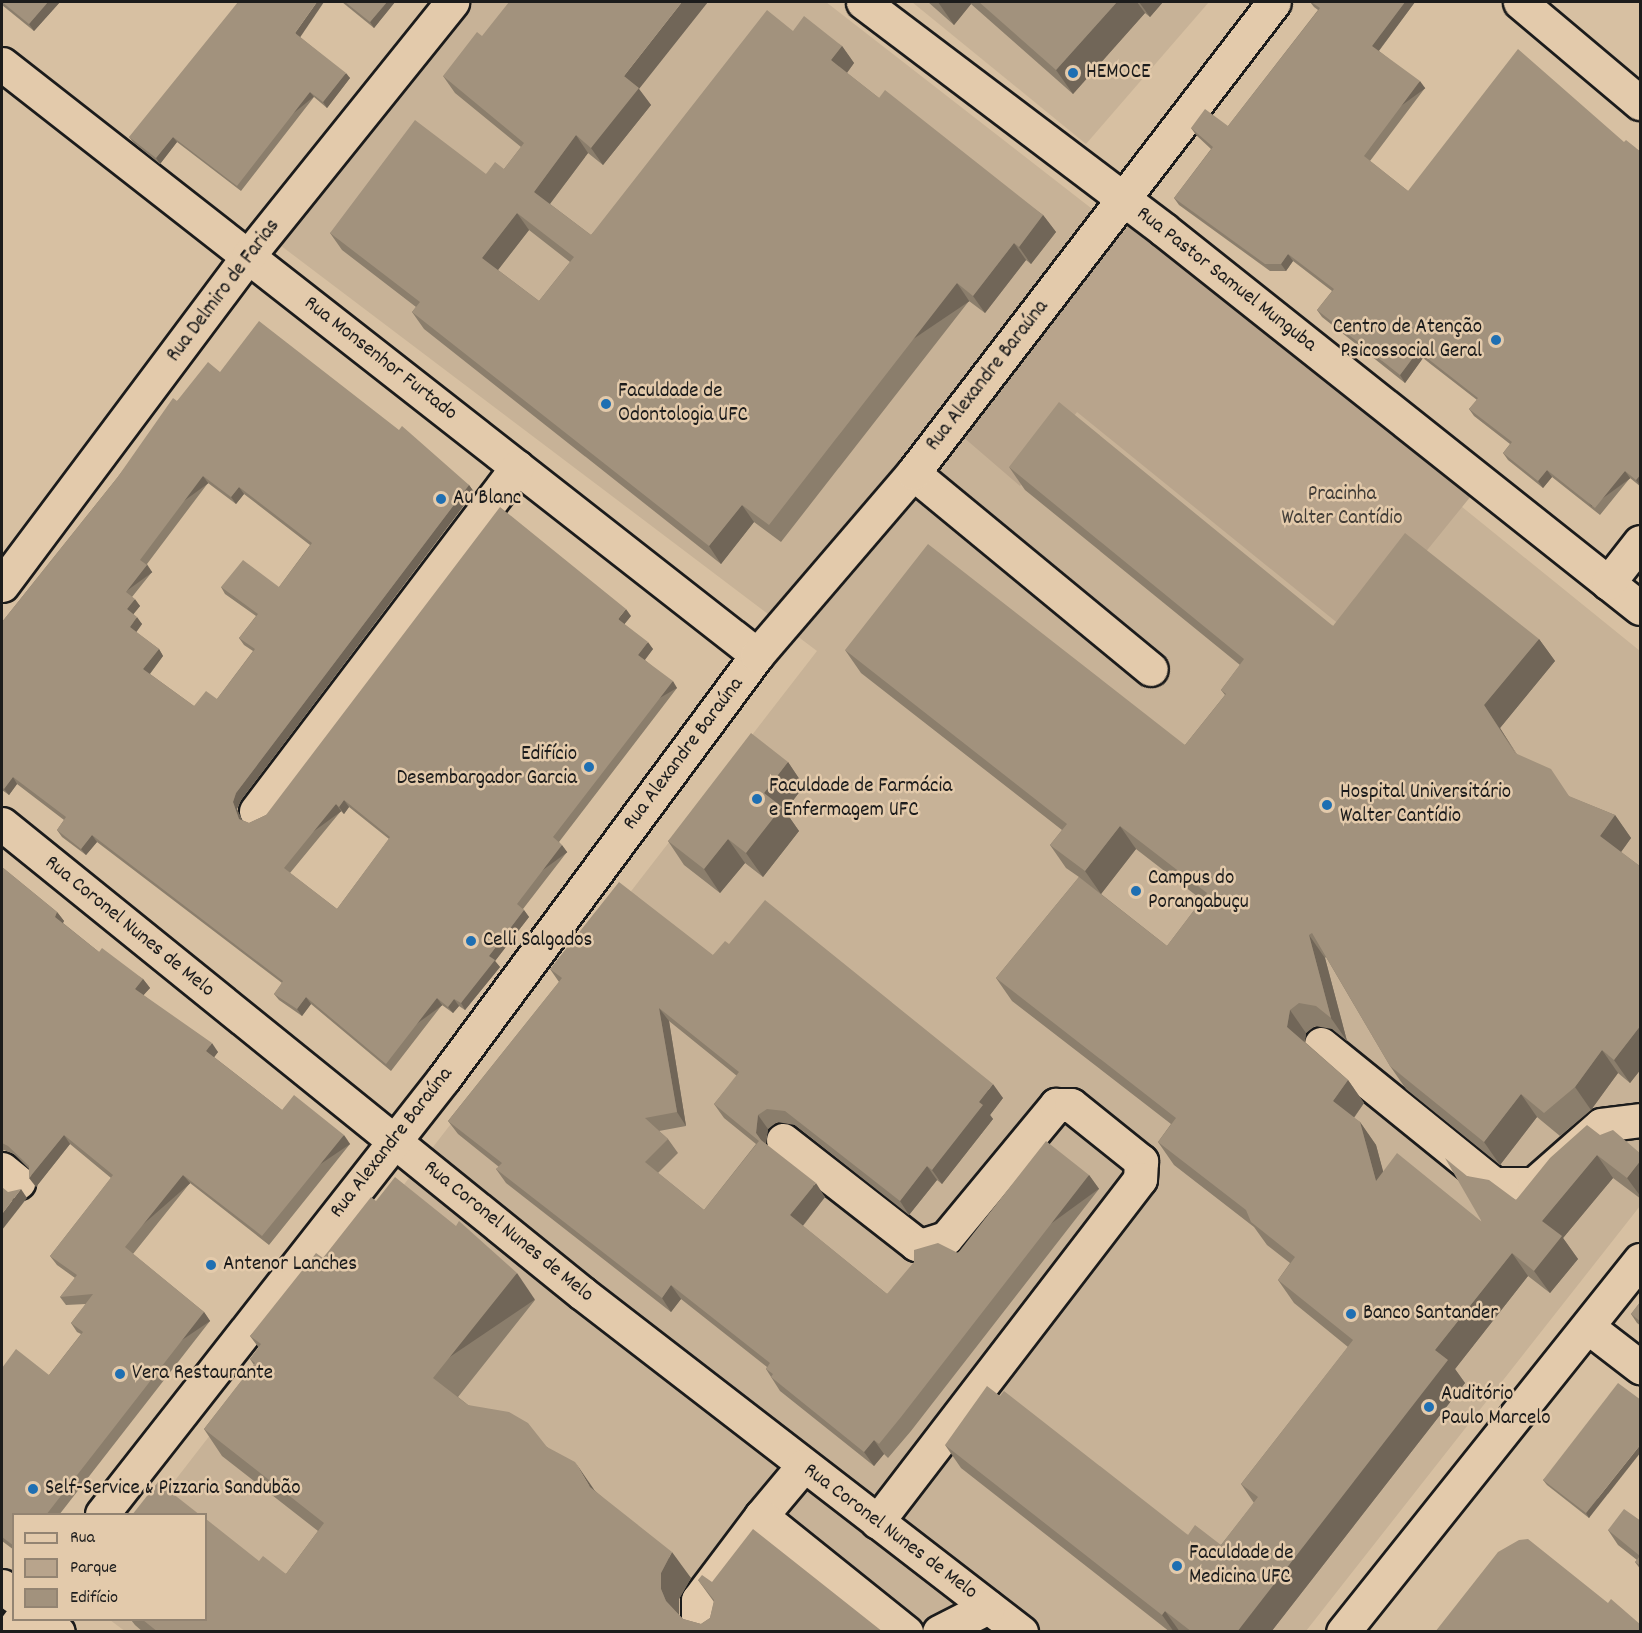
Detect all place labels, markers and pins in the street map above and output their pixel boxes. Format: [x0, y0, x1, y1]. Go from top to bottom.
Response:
place label: HEMOCE [1086, 60, 1151, 86]
marker: HEMOCE [1064, 64, 1082, 82]
place label: Centro de Atenção Psicossocial Geral [1333, 315, 1482, 365]
marker: Centro de Atenção Psicossocial Geral [1487, 331, 1505, 349]
place label: Faculdade de Odontologia UFC [618, 379, 748, 429]
marker: Faculdade de Odontologia UFC [599, 397, 613, 411]
place label: Au Blanc [453, 486, 521, 512]
marker: Au Blanc [434, 492, 448, 506]
place label: Edifício Desembargador Garcia [396, 742, 577, 792]
marker: Edifício Desembargador Garcia [582, 760, 596, 774]
place label: Faculdade de Farmácia e Enfermagem UFC [769, 774, 952, 824]
place label: Hospital Universitário Walter Cantídio [1340, 780, 1511, 830]
marker: Faculdade de Farmácia e Enfermagem UFC [750, 792, 764, 806]
marker: Hospital Universitário Walter Cantídio [1318, 796, 1336, 814]
place label: Campus do Porangabuçu [1148, 866, 1249, 916]
marker: Campus do Porangabuçu [1129, 884, 1143, 898]
place label: Celli Salgados [483, 928, 592, 954]
marker: Celli Salgados [464, 934, 478, 948]
place label: Antenor Lanches [223, 1252, 357, 1278]
marker: Antenor Lanches [204, 1258, 218, 1272]
place label: Banco Santander [1363, 1301, 1498, 1327]
marker: Banco Santander [1344, 1307, 1358, 1321]
place label: Vera Restaurante [132, 1361, 273, 1387]
marker: Vera Restaurante [113, 1367, 127, 1381]
place label: Auditório Paulo Marcelo [1441, 1382, 1551, 1432]
marker: Auditório Paulo Marcelo [1422, 1400, 1436, 1414]
place label: Self-Service & Pizzaria Sandubão [45, 1476, 301, 1502]
marker: Self-Service & Pizzaria Sandubão [26, 1482, 40, 1496]
place label: Faculdade de Medicina UFC [1189, 1541, 1293, 1591]
marker: Faculdade de Medicina UFC [1170, 1559, 1184, 1573]

